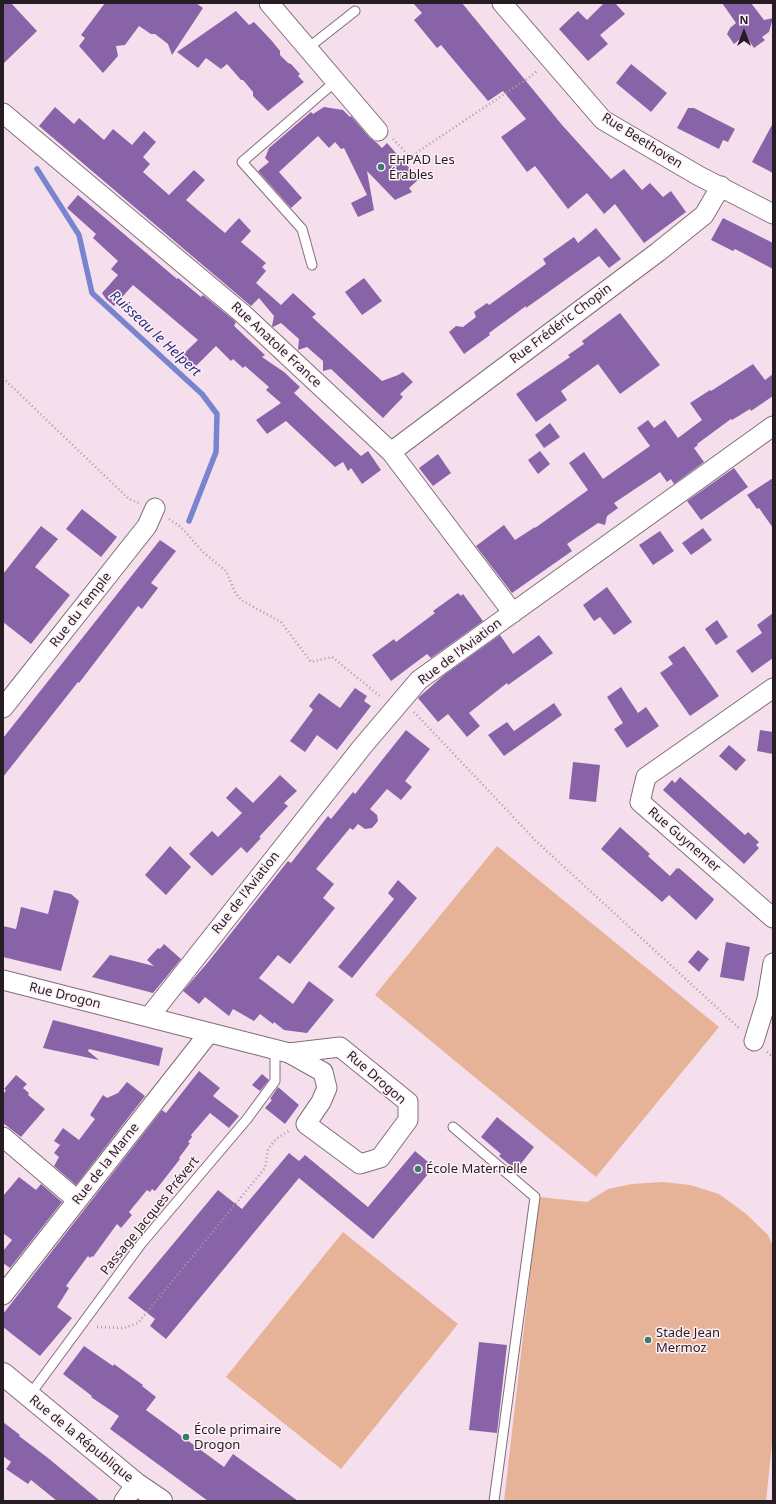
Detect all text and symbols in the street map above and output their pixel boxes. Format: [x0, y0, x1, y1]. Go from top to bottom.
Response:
north arrow [724, 12, 764, 52]
text: N [740, 12, 748, 27]
street label: Rue Beethoven [599, 110, 685, 172]
place label: EHPAD Les Érables [389, 152, 455, 183]
marker: EHPAD Les Érables [376, 162, 386, 172]
street label: Rue Frédéric Chopin [507, 281, 615, 367]
water label: Ruisseau le Helpert [106, 288, 204, 380]
street label: Rue Anatole France [228, 299, 324, 391]
street label: Rue du Temple [47, 569, 115, 651]
street label: Rue de l'Aviation [415, 616, 505, 688]
street label: Rue Guynemer [644, 804, 724, 876]
street label: Rue de l'Aviation [209, 849, 283, 937]
street label: Rue Drogon [28, 980, 102, 1012]
street label: Rue Drogon [343, 1048, 409, 1108]
street label: Rue de la Marne [69, 1120, 143, 1208]
street label: Passage Jacques Prévert [97, 1154, 203, 1278]
place label: École Maternelle [426, 1161, 527, 1177]
marker: École Maternelle [413, 1164, 423, 1174]
place label: Stade Jean Mermoz [656, 1325, 720, 1356]
marker: Stade Jean Mermoz [643, 1335, 653, 1345]
street label: Rue de la République [26, 1392, 136, 1486]
place label: École primaire Drogon [194, 1422, 281, 1453]
marker: École primaire Drogon [181, 1432, 191, 1442]

